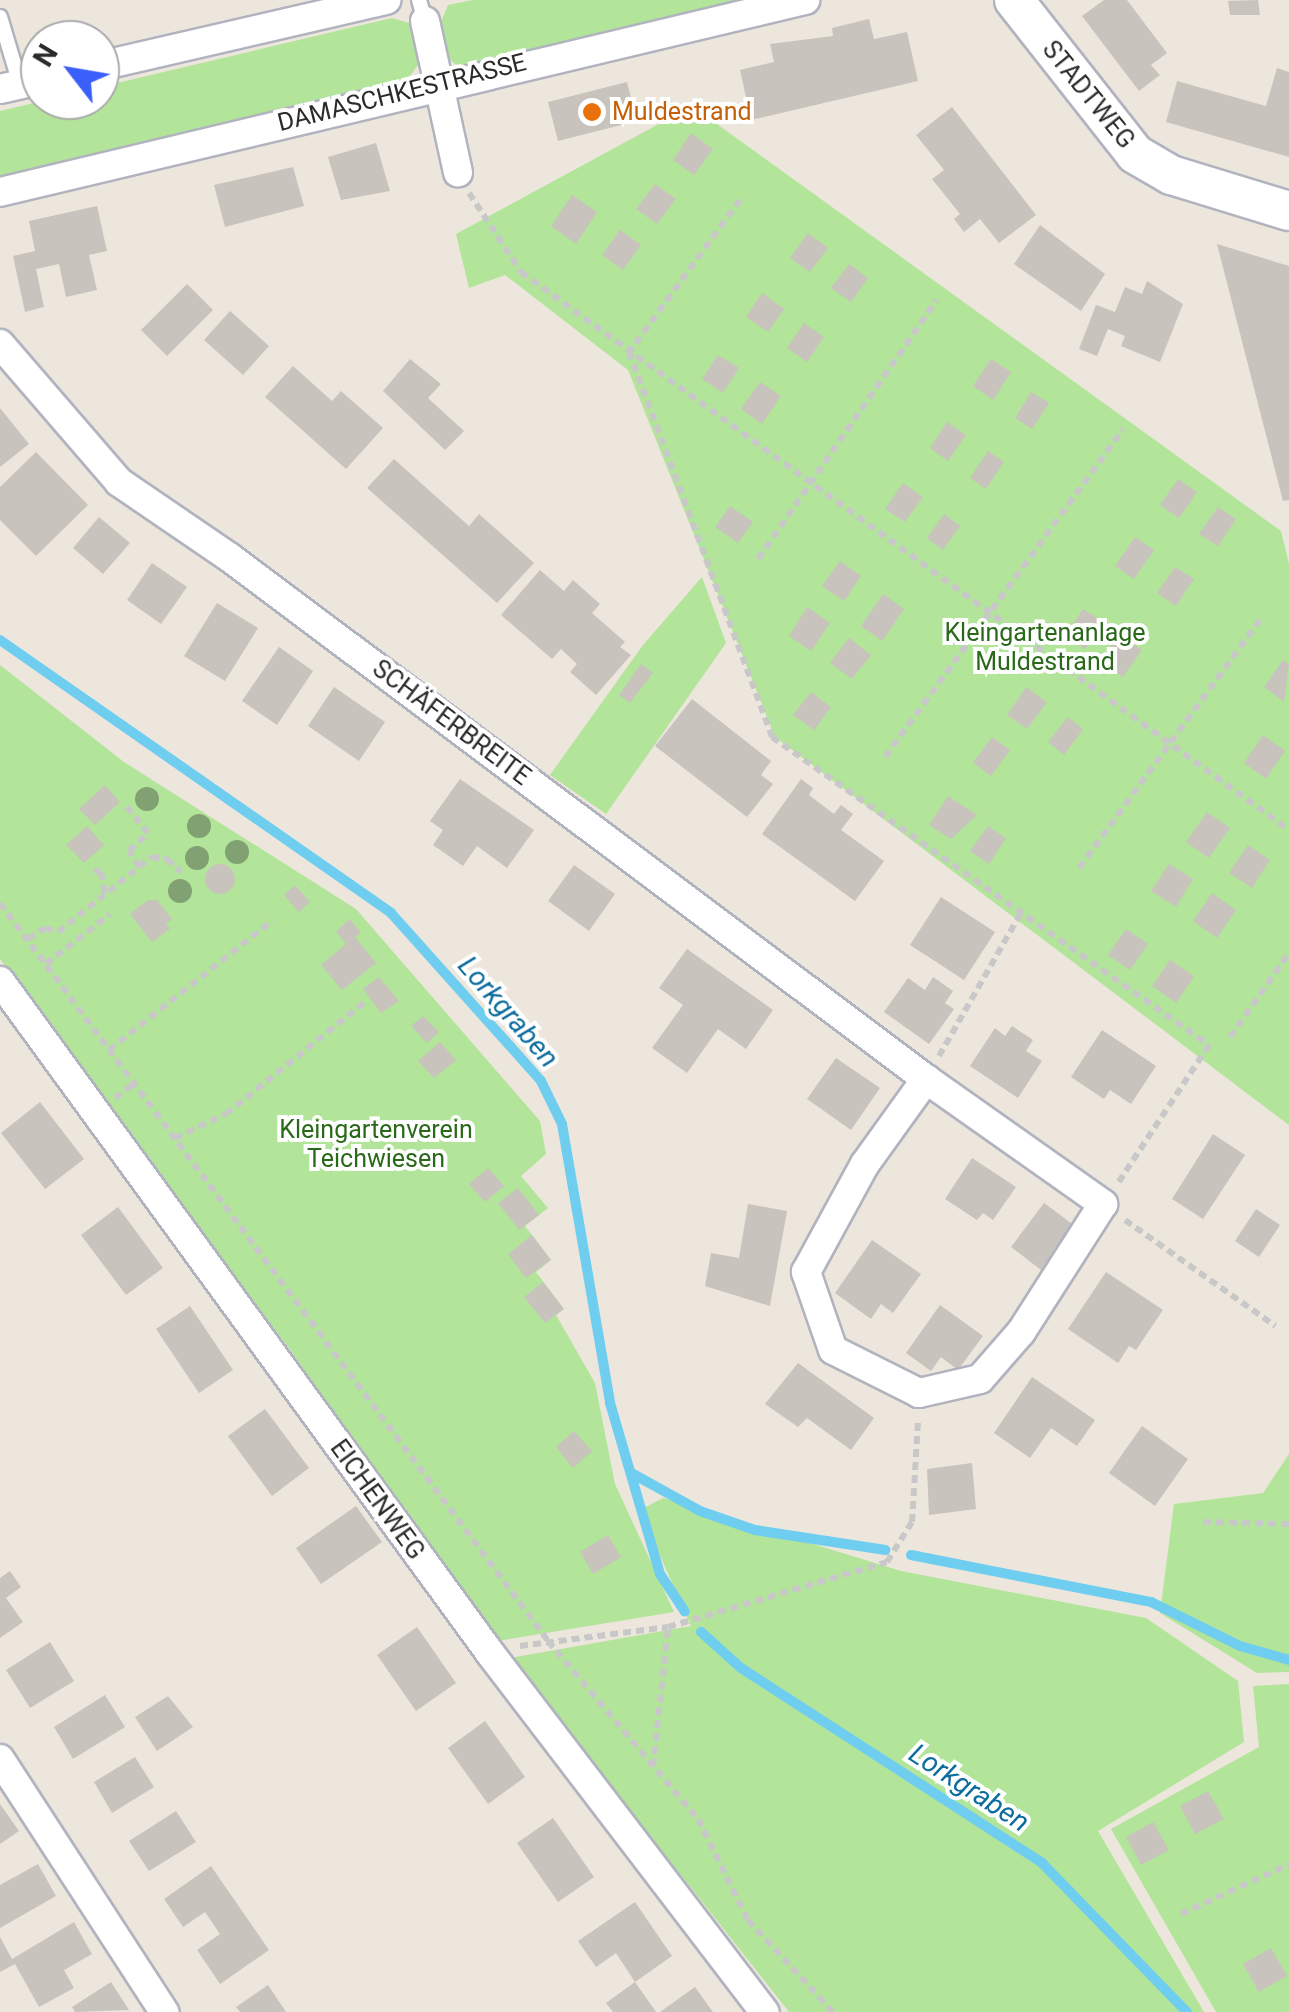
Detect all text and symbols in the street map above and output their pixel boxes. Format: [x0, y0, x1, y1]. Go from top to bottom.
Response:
north arrow [20, 20, 120, 120]
street label: STADTWEG [1036, 35, 1140, 155]
text: N [26, 38, 65, 72]
street label: DAMASCHKESTRASSE [275, 48, 529, 138]
place label: Muldestrand [612, 97, 752, 127]
marker: Muldestrand [581, 101, 603, 123]
park label: Kleingartenanlage Muldestrand [944, 619, 1146, 678]
street label: SCHÄFERBREITE [366, 654, 536, 792]
water label: Lorkgraben [451, 950, 565, 1074]
park label: Kleingartenverein Teichwiesen [279, 1116, 473, 1175]
street label: EICHENWEG [324, 1434, 430, 1566]
water label: Lorkgraben [903, 1737, 1035, 1839]

